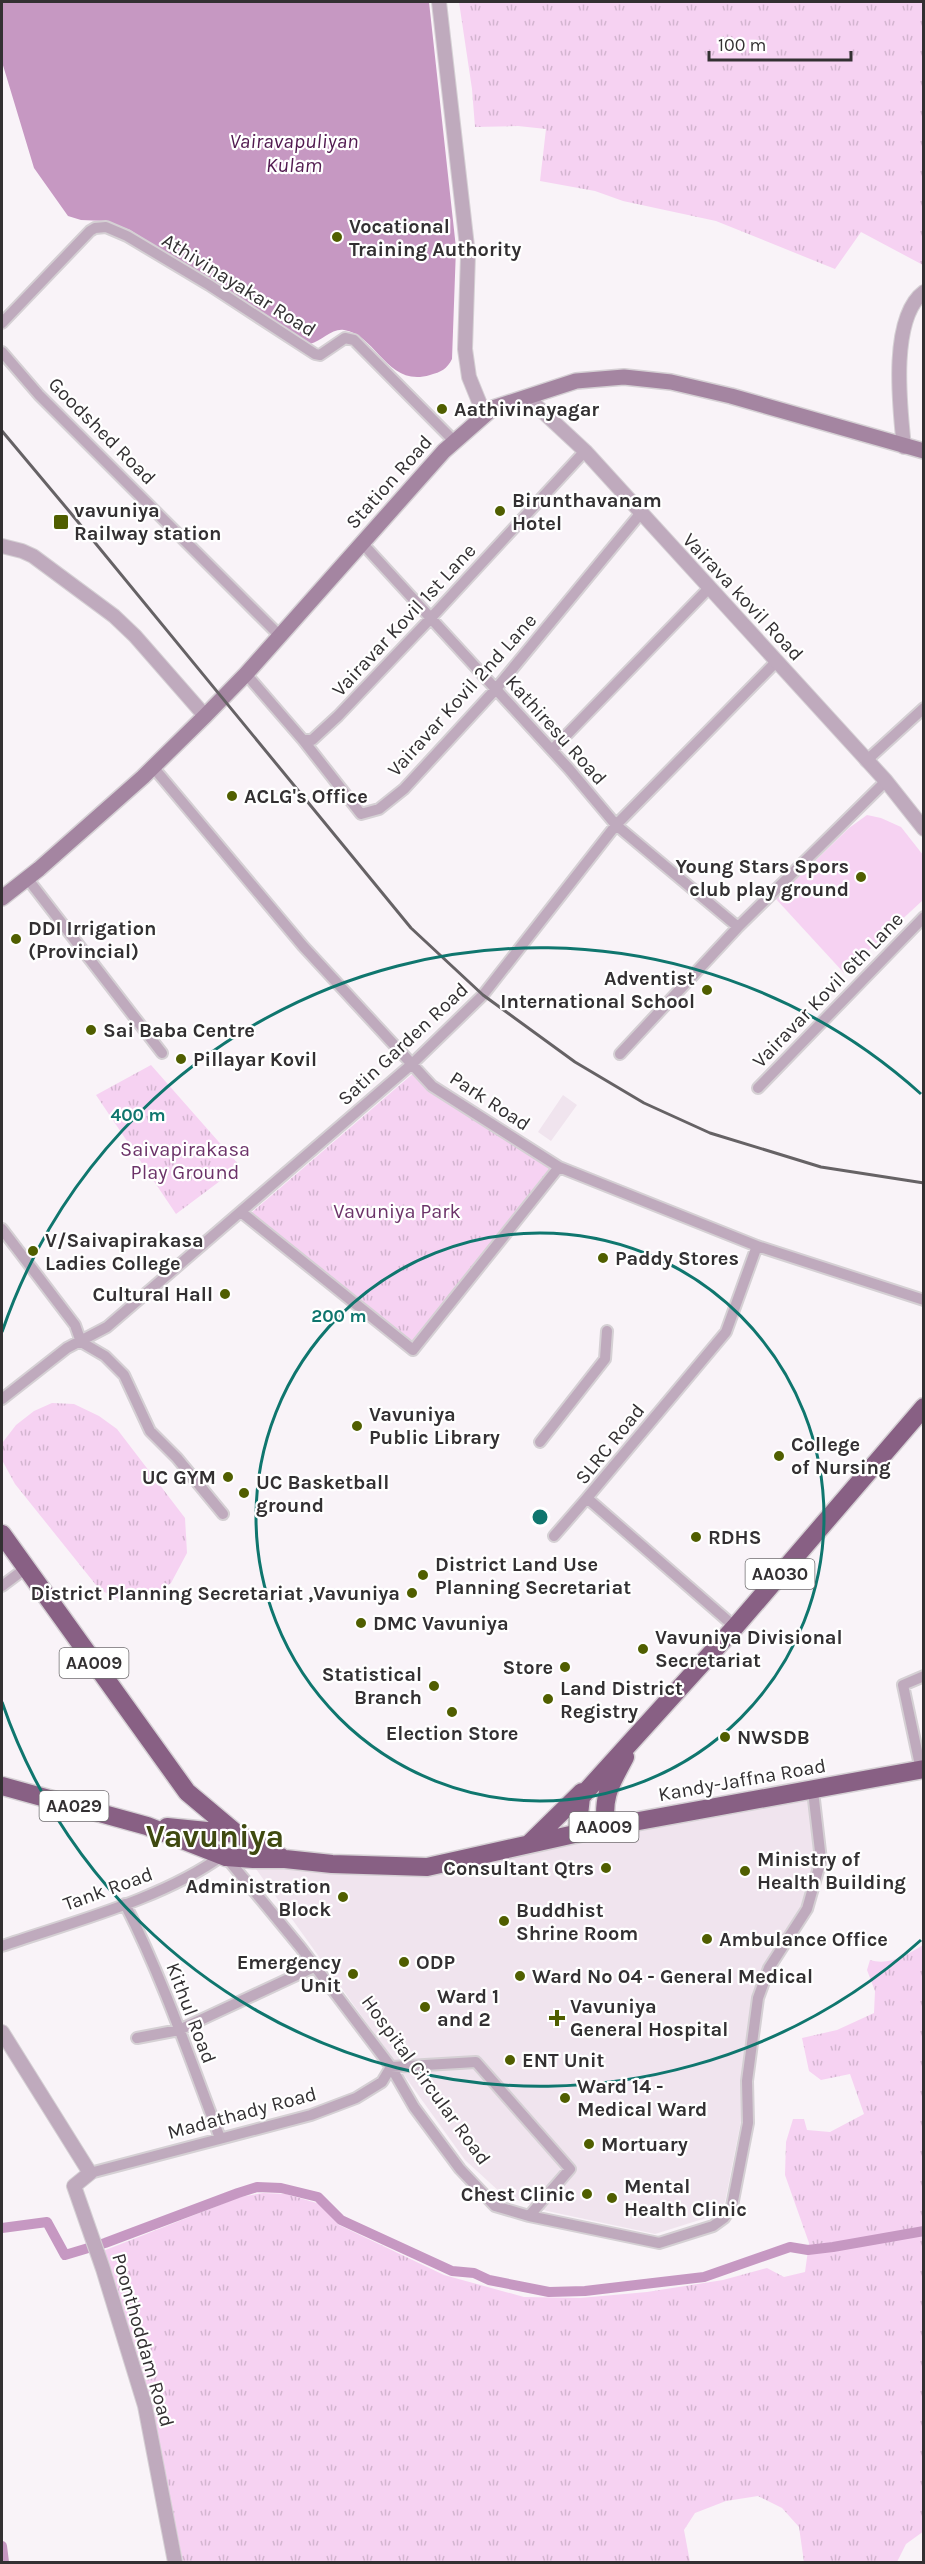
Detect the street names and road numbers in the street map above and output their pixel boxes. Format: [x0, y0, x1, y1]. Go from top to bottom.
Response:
street label: Athivinayakar Road [158, 228, 320, 342]
street label: Goodshed Road [44, 373, 160, 489]
street label: Station Road [341, 431, 437, 533]
street label: Vairava kovil Road [678, 528, 808, 666]
street label: Vairavar Kovil 1st Lane [327, 539, 481, 701]
street label: Vairavar Kovil 2nd Lane [383, 609, 541, 781]
street label: Kathiresu Road [501, 670, 611, 790]
street label: Vairavar Kovil 6th Lane [748, 908, 908, 1072]
street label: Satin Garden Road [333, 978, 473, 1110]
street label: Park Road [445, 1066, 535, 1136]
street label: SLRC Road [571, 1399, 649, 1489]
road number: AA030 [746, 1559, 814, 1589]
road number: AA009 [60, 1648, 128, 1678]
street label: Kandy-Jaffna Road [656, 1754, 828, 1806]
road number: AA029 [40, 1791, 109, 1821]
road number: AA009 [570, 1812, 638, 1842]
street label: Tank Road [60, 1862, 156, 1916]
street label: Kithul Road [161, 1959, 221, 2067]
street label: Hospital Circular Road [357, 1991, 495, 2169]
street label: Madathady Road [165, 2082, 319, 2144]
street label: Poonthoddam Road [107, 2250, 179, 2430]

